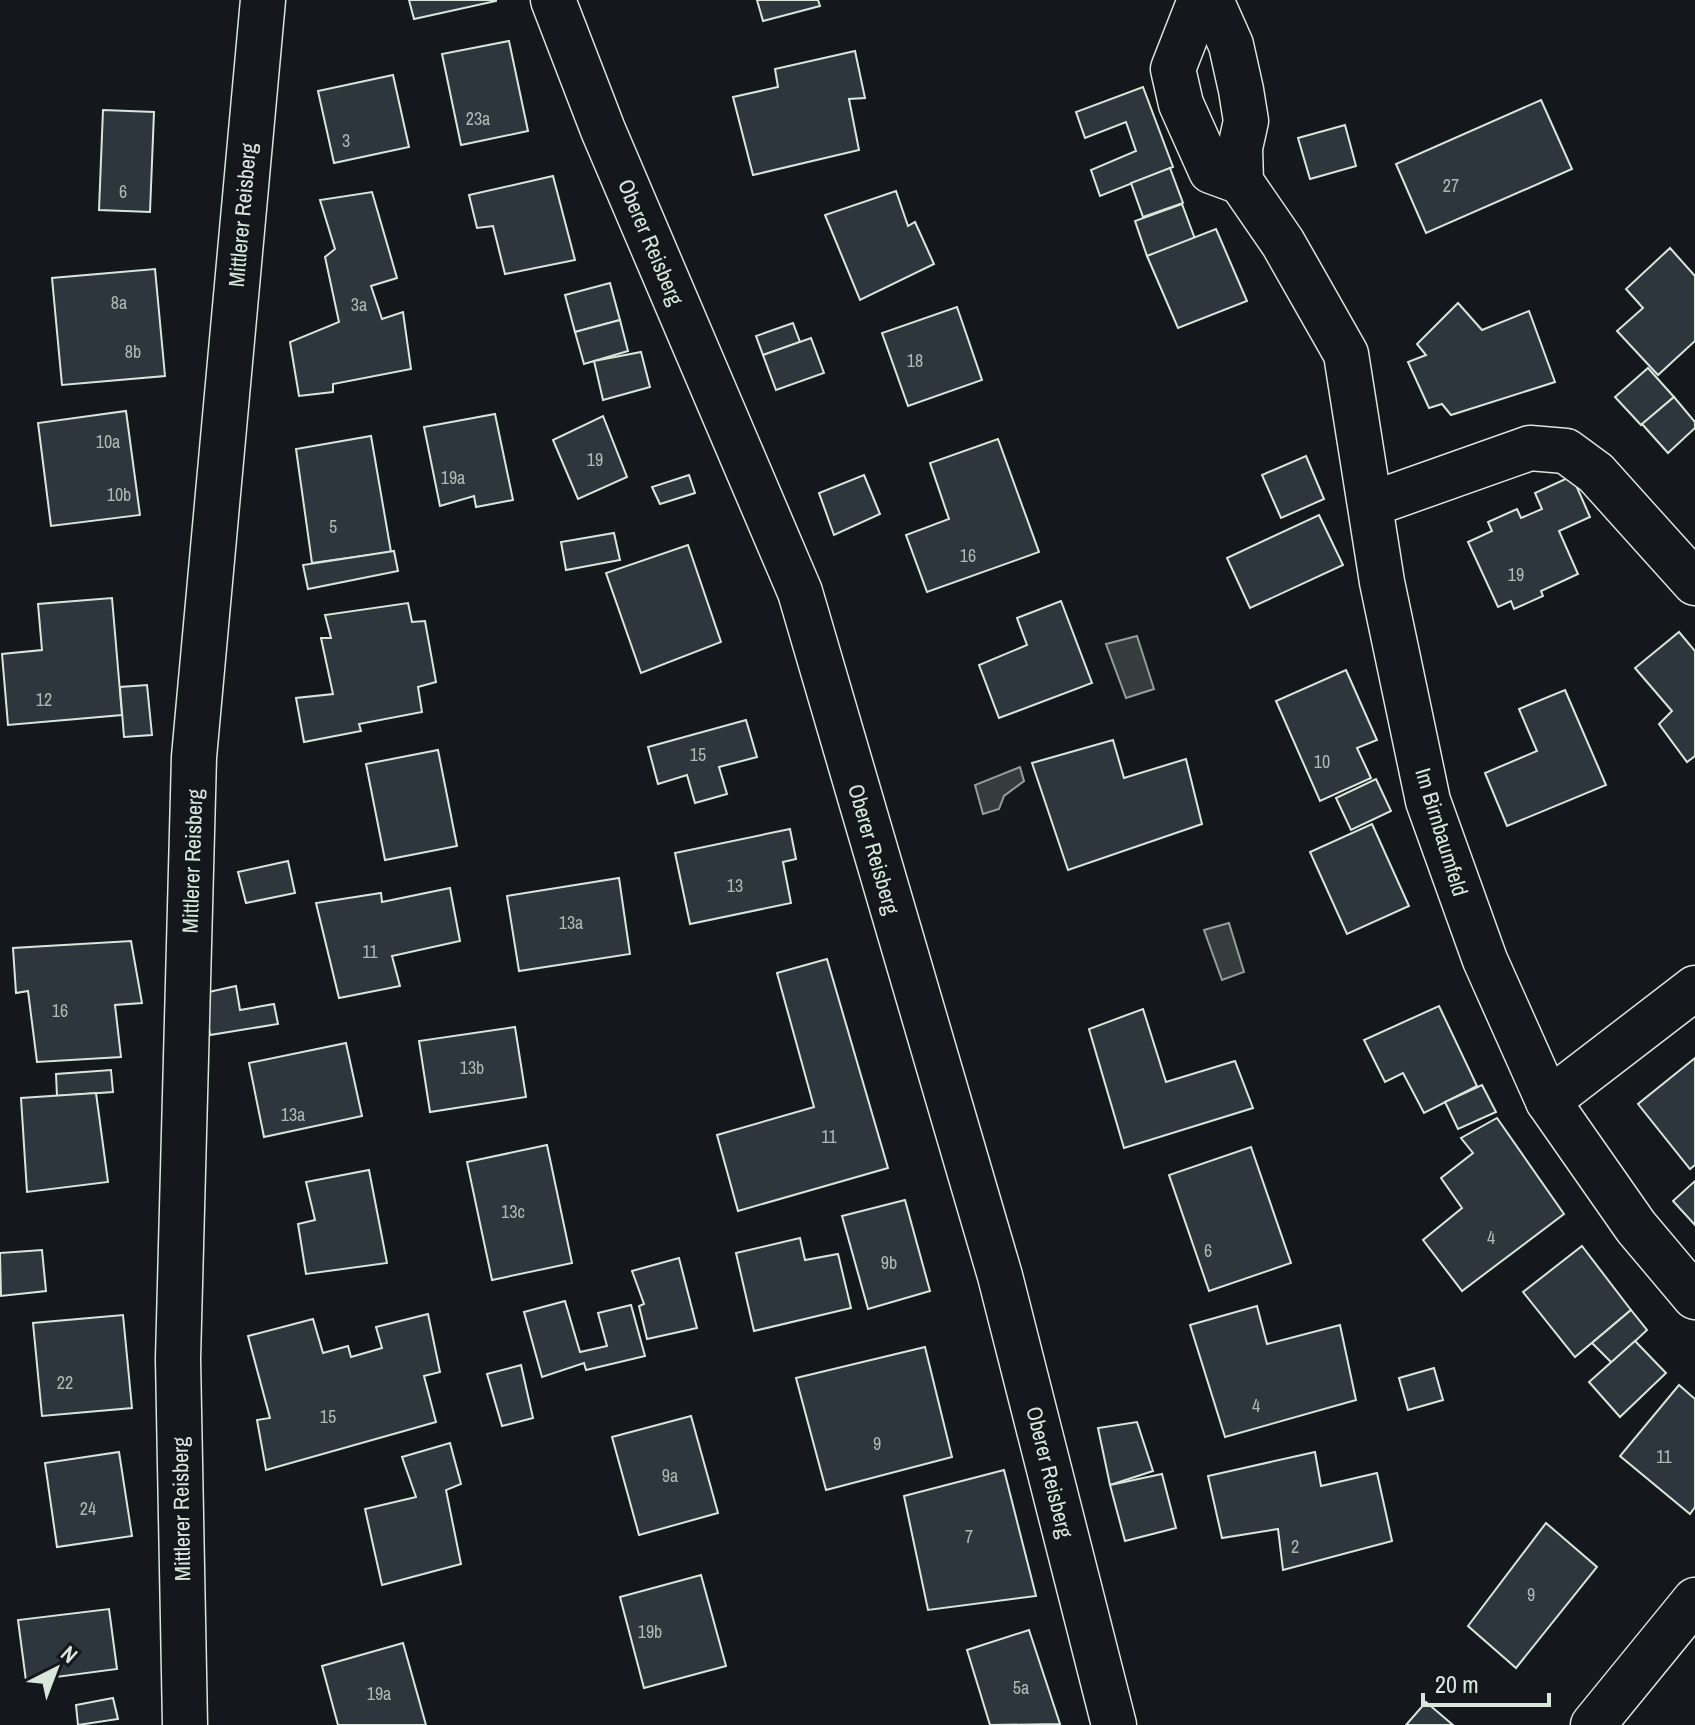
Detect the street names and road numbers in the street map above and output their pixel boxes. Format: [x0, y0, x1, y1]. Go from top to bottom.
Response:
street label: Mittlerer Reisberg [221, 142, 263, 288]
street label: Oberer Reisberg [611, 174, 691, 310]
street label: Im Birnbaumfeld [1408, 764, 1476, 900]
street label: Oberer Reisberg [841, 780, 907, 918]
street label: Mittlerer Reisberg [174, 788, 210, 934]
street label: Oberer Reisberg [1019, 1403, 1081, 1541]
street label: Mittlerer Reisberg [165, 1437, 197, 1581]

